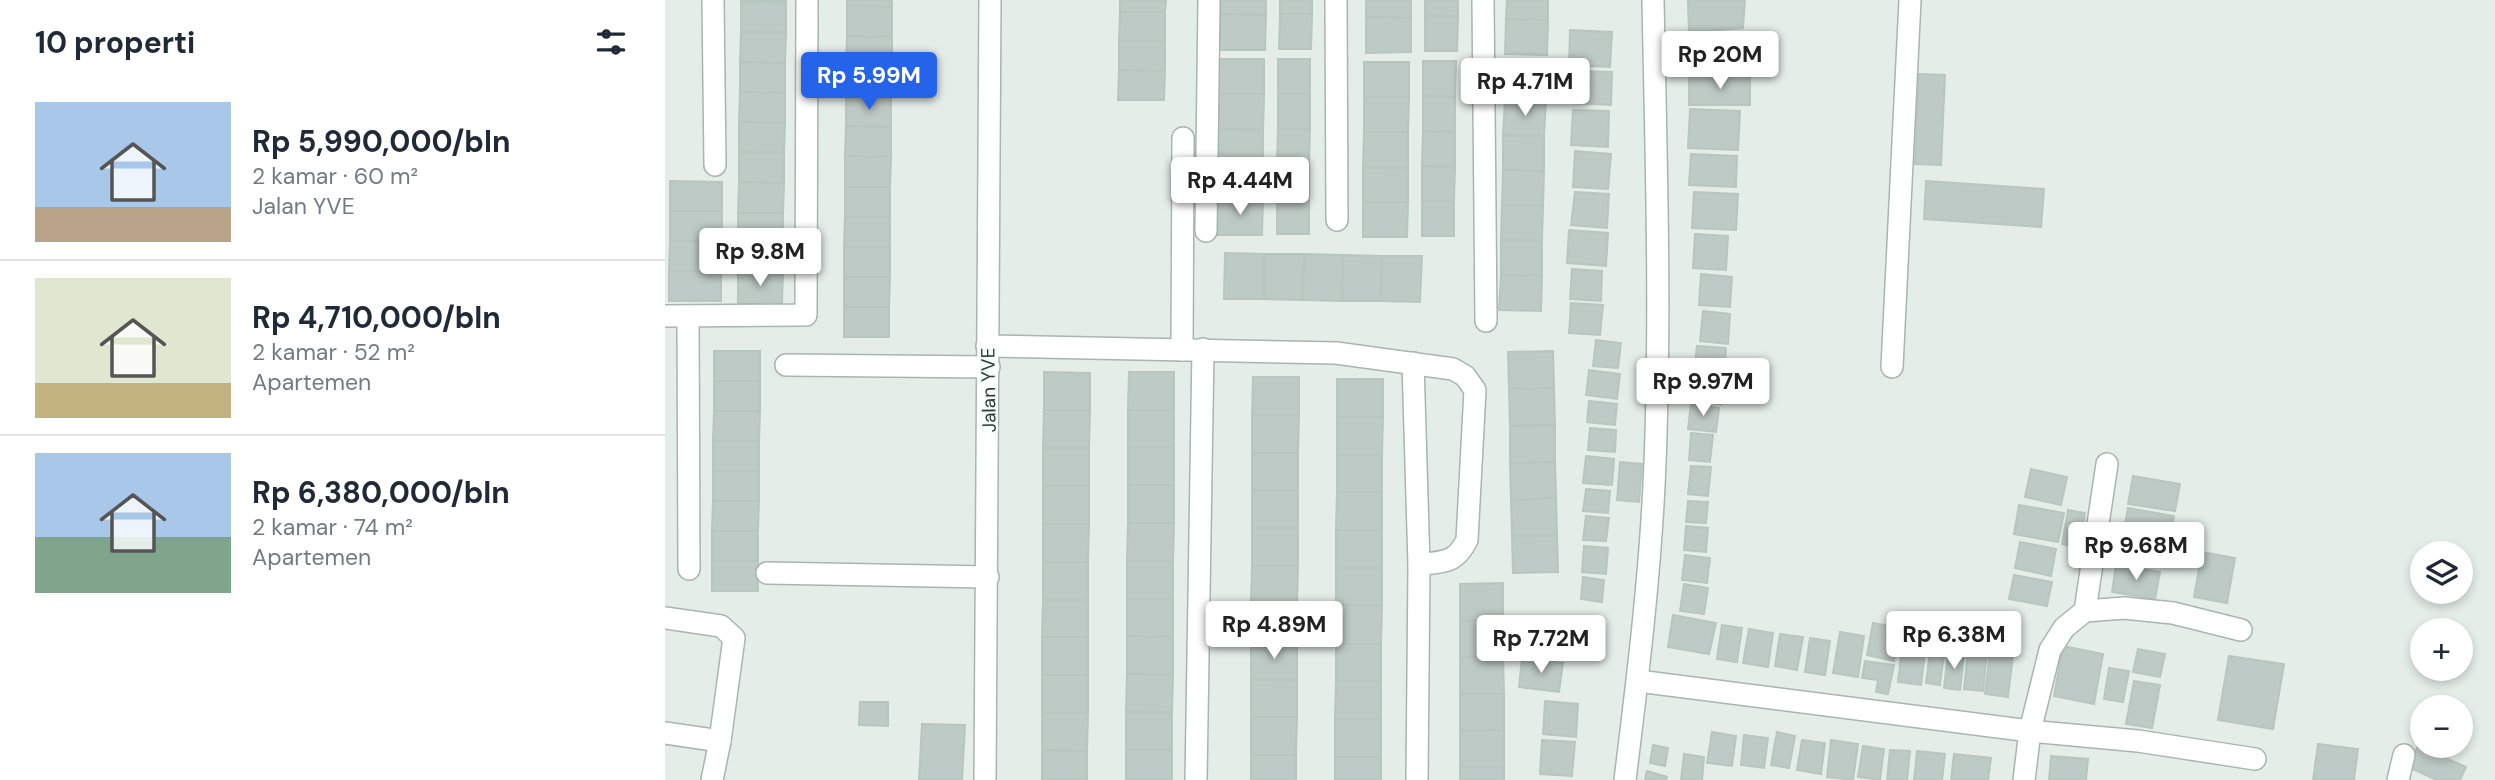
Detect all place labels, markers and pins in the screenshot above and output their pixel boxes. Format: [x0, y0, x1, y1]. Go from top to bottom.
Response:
pin: Rp 20M [1663, 32, 1777, 91]
pin: Rp 5.99M [797, 52, 941, 112]
pin: Rp 4.71M [1453, 58, 1597, 118]
pin: Rp 4.44M [1168, 158, 1312, 217]
pin: Rp 9.8M [695, 229, 825, 288]
pin: Rp 9.97M [1631, 358, 1775, 418]
pin: Rp 9.68M [2064, 522, 2208, 582]
pin: Rp 4.89M [1202, 602, 1346, 661]
pin: Rp 6.38M [1882, 612, 2026, 671]
pin: Rp 7.72M [1469, 616, 1613, 675]

